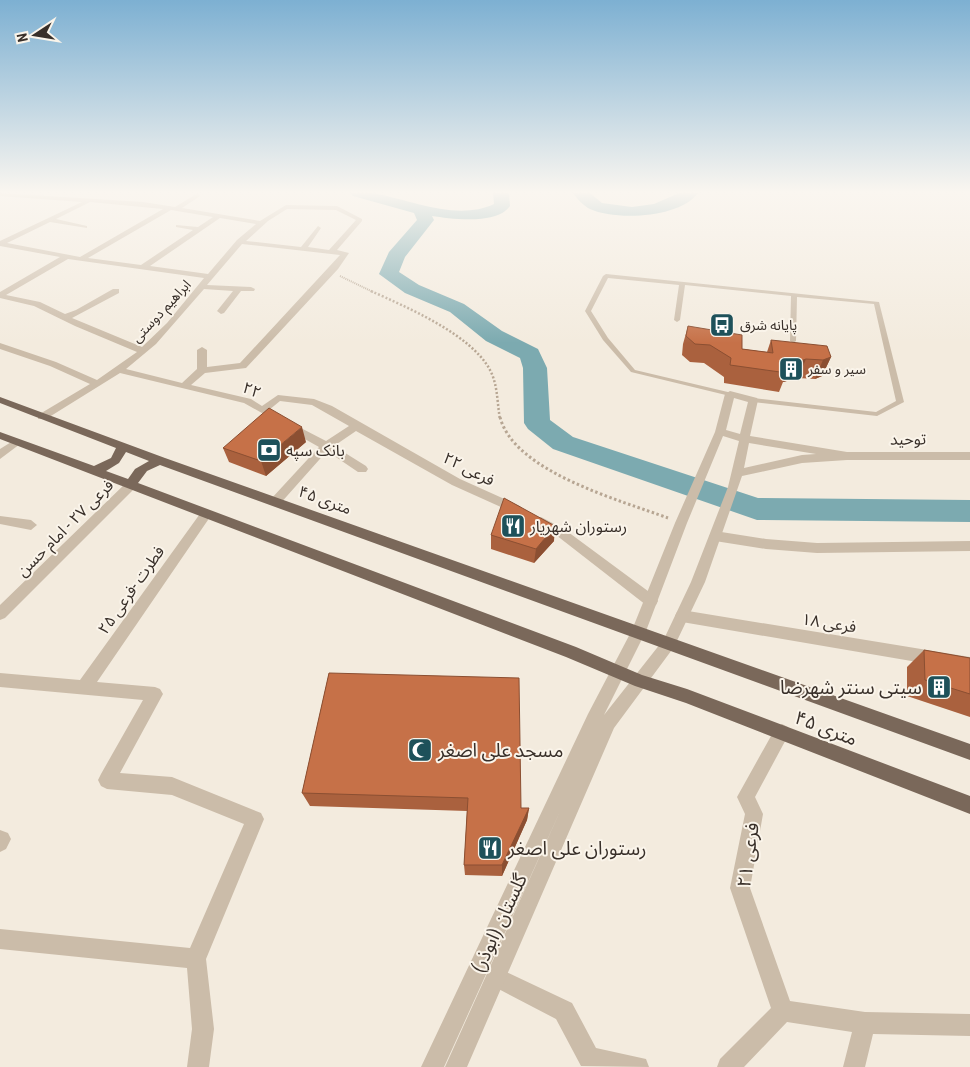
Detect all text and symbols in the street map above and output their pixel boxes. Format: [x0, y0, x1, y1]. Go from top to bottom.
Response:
north arrow [10, 10, 60, 60]
text: N [14, 32, 31, 44]
street label: ابراهیم دوستی [128, 277, 196, 348]
bus stop icon: پایانه شرق [709, 312, 735, 338]
place label: پایانه شرق [740, 317, 797, 335]
building icon: سیر و سفر [778, 356, 804, 382]
place label: سیر و سفر [807, 361, 866, 378]
street label: ۲۲ [240, 378, 264, 402]
street label: توحید [890, 429, 927, 449]
bank icon: بانک سپه [256, 437, 282, 463]
place label: بانک سپه [286, 441, 345, 461]
street label: فرعی ۲۲ [440, 448, 498, 490]
street label: فرعی ۲۷ - امام حسن [13, 476, 120, 583]
street label: ۴۵ متری [296, 482, 354, 518]
restaurant icon: رستوران شهریار [500, 513, 526, 539]
place label: رستوران شهریار [529, 517, 627, 536]
street label: فطرت -فرعی ۲۵ [94, 542, 168, 638]
street label: فرعی ۱۸ [800, 609, 858, 637]
building icon: سیتی سنتر شهرضا [926, 674, 952, 700]
place label: سیتی سنتر شهرضا [780, 676, 922, 699]
street label: ۴۵ متری [791, 706, 861, 750]
mosque icon: مسجد علی اصغر [407, 737, 433, 763]
place label: مسجد علی اصغر [437, 739, 563, 762]
street label: فرعی ۲۱ [732, 821, 764, 889]
restaurant icon: رستوران علی اصغر [477, 835, 503, 861]
place label: رستوران علی اصغر [507, 837, 646, 860]
street label: گلستان (ابوذر) [466, 869, 532, 976]

